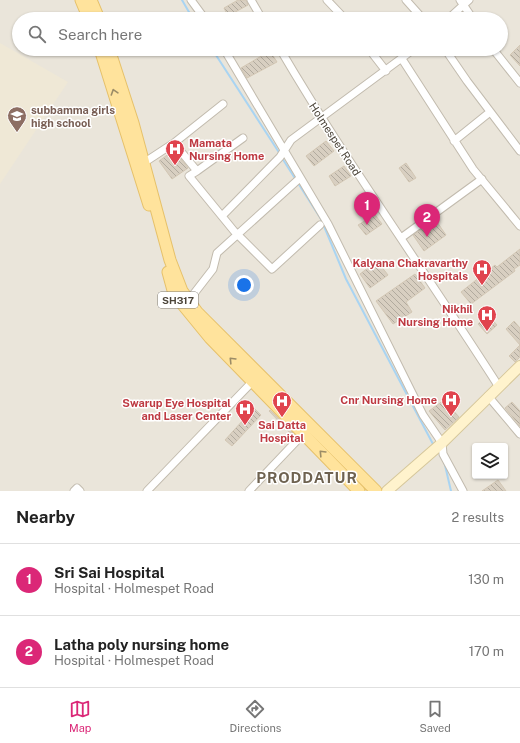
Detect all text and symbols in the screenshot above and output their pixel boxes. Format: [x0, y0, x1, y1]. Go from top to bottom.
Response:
search box [12, 12, 508, 56]
icon: search [26, 23, 48, 45]
text: Search here [58, 26, 142, 43]
one-way arrow [110, 89, 119, 96]
street label: Holmespet Road [307, 100, 363, 178]
place label: subbamma girls high school [31, 104, 115, 129]
school or university icon: subbamma girls high school [6, 105, 28, 133]
place label: Mamata Nursing Home [189, 137, 264, 162]
hospital icon: Mamata Nursing Home [164, 138, 186, 166]
pin: 1 [354, 192, 380, 225]
pin: 2 [414, 204, 440, 237]
place label: Kalyana Chakravarthy Hospitals [353, 257, 469, 282]
hospital icon: Kalyana Chakravarthy Hospitals [471, 258, 493, 286]
your location [234, 275, 254, 295]
road number: SH317 [158, 292, 198, 308]
place label: Nikhil Nursing Home [398, 303, 473, 328]
hospital icon: Nikhil Nursing Home [476, 304, 498, 332]
one-way arrow [229, 357, 237, 365]
hospital icon: Cnr Nursing Home [440, 389, 462, 417]
hospital icon: Sai Datta Hospital [271, 390, 293, 418]
place label: Cnr Nursing Home [340, 394, 437, 406]
place label: Swarup Eye Hospital and Laser Center [122, 397, 231, 422]
hospital icon: Swarup Eye Hospital and Laser Center [234, 398, 256, 426]
place label: Sai Datta Hospital [258, 419, 306, 444]
map controls [472, 443, 508, 479]
button: layers [472, 443, 508, 479]
one-way arrow [319, 450, 327, 458]
district label: PRODDATUR [256, 469, 358, 486]
text: Nearby [16, 507, 75, 527]
text: 2 results [452, 510, 504, 525]
text: Sri Sai Hospital [54, 564, 165, 581]
text: 1 [26, 572, 32, 587]
text: 130 m [468, 572, 504, 587]
text: Hospital · Holmespet Road [54, 581, 214, 596]
text: Latha poly nursing home [54, 636, 229, 653]
text: 2 [25, 644, 33, 659]
text: 170 m [469, 644, 504, 659]
text: Hospital · Holmespet Road [54, 653, 214, 668]
tab: Map [69, 698, 91, 734]
tab: Directions [230, 698, 281, 734]
tab: Saved [419, 698, 451, 734]

